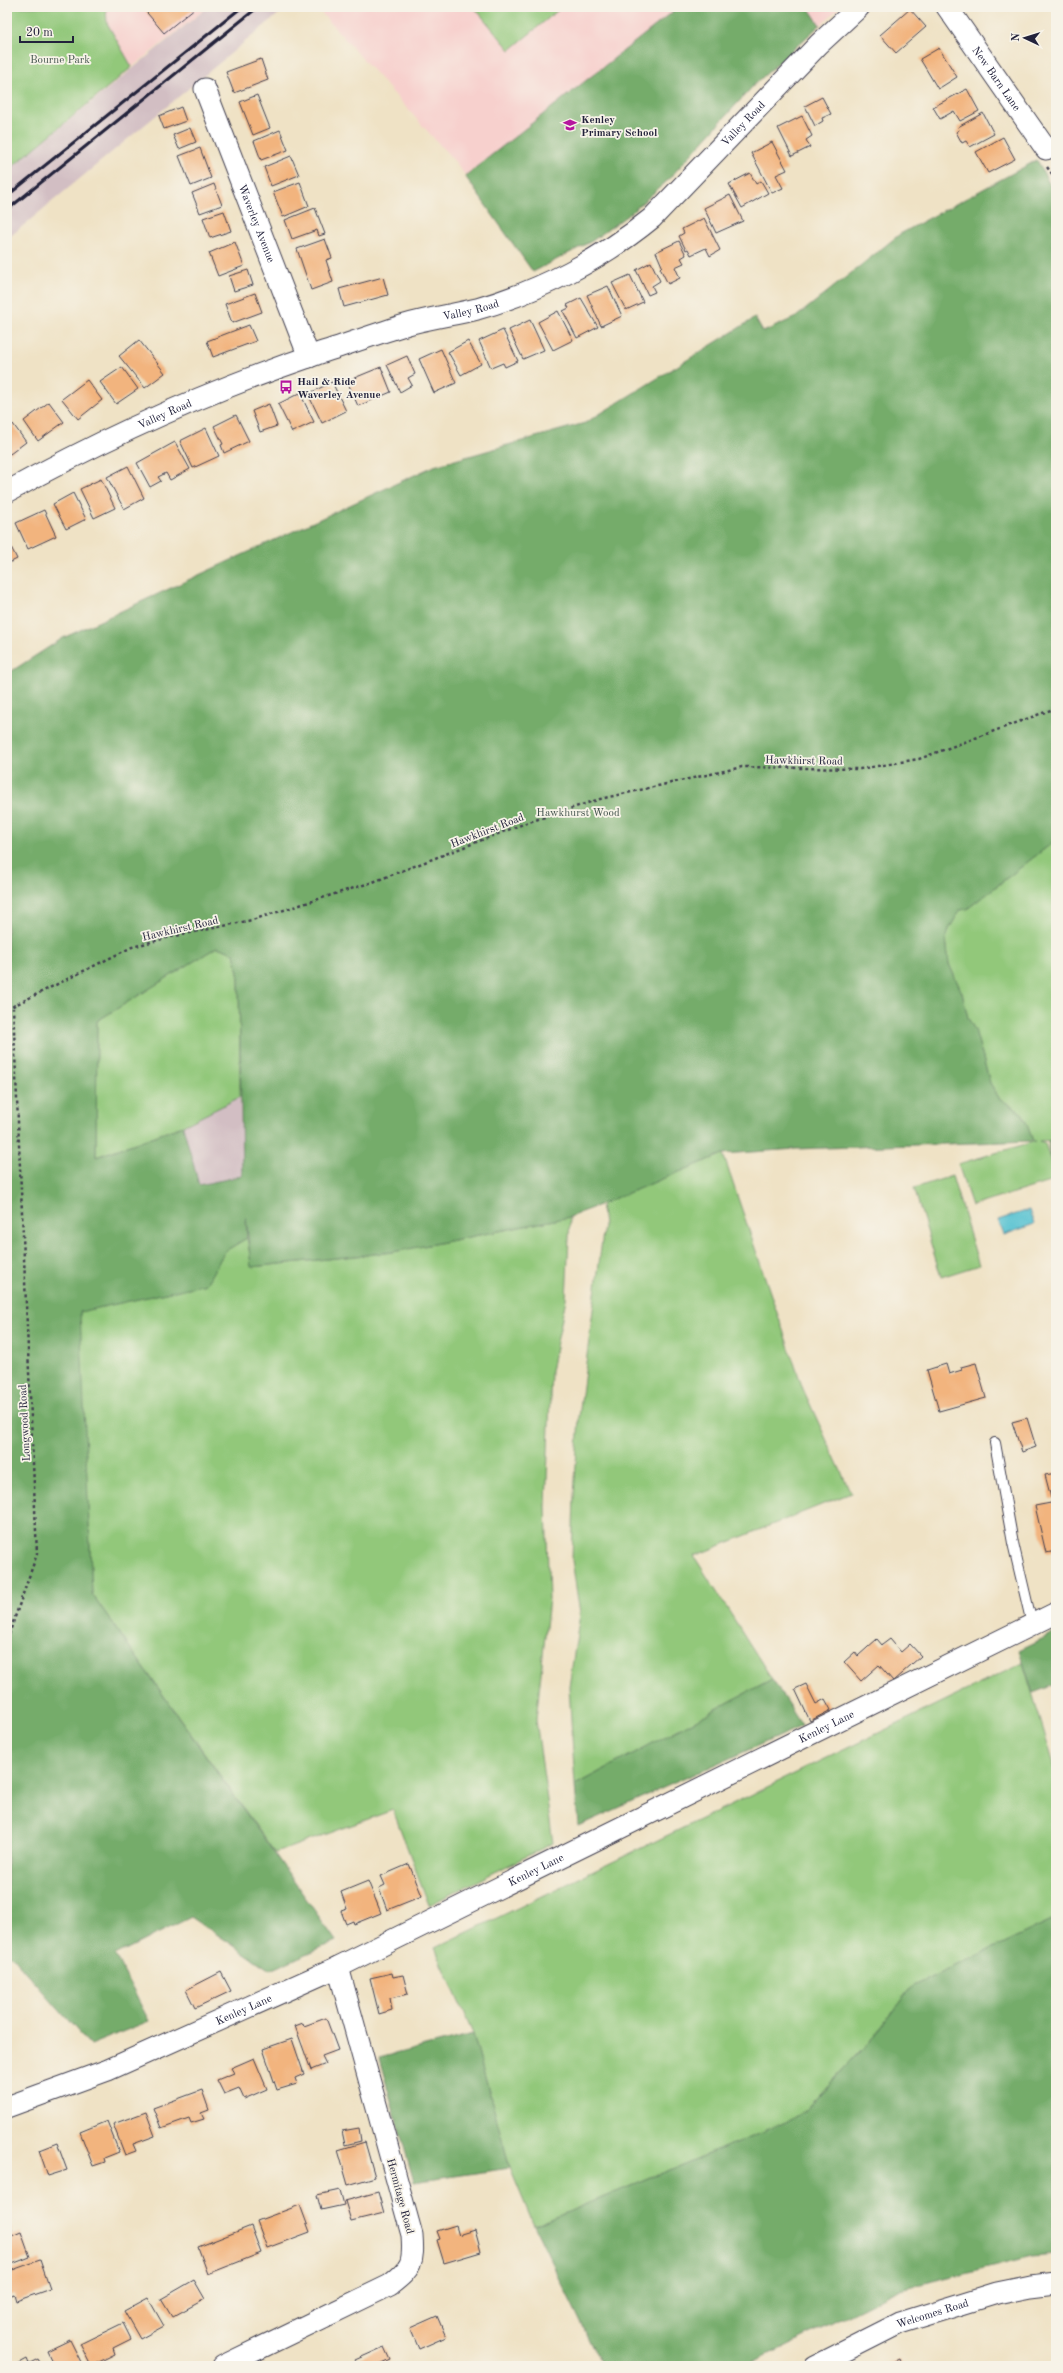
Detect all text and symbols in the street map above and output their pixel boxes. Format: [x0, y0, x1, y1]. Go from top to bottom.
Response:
scale bar [20, 18, 73, 44]
north arrow [1005, 18, 1045, 58]
text: 20 m [26, 27, 53, 39]
text: N [1011, 32, 1022, 42]
street label: New Barn Lane [969, 45, 1022, 113]
park label: Bourne Park [30, 55, 90, 66]
street label: Valley Road [720, 100, 768, 149]
place label: Kenley Primary School [581, 115, 658, 139]
school or university icon: Kenley Primary School [562, 117, 578, 133]
street label: Waverley Avenue [236, 183, 276, 264]
street label: Valley Road [442, 298, 501, 323]
place label: Hail & Ride Waverley Avenue [297, 377, 381, 401]
bus stop icon: Hail & Ride Waverley Avenue [278, 379, 294, 395]
street label: Valley Road [137, 398, 194, 432]
street label: Hawkhirst Road [765, 755, 843, 768]
park label: Hawkhurst Wood [536, 808, 620, 819]
street label: Hawkhirst Road [449, 812, 526, 850]
street label: Hawkhirst Road [141, 915, 220, 944]
street label: Longwood Road [18, 1384, 33, 1462]
street label: Kenley Lane [798, 1709, 856, 1746]
street label: Kenley Lane [507, 1853, 566, 1889]
street label: Kenley Lane [214, 1993, 274, 2028]
street label: Hermitage Road [384, 2157, 415, 2236]
street label: Welcomes Road [895, 2298, 970, 2331]

